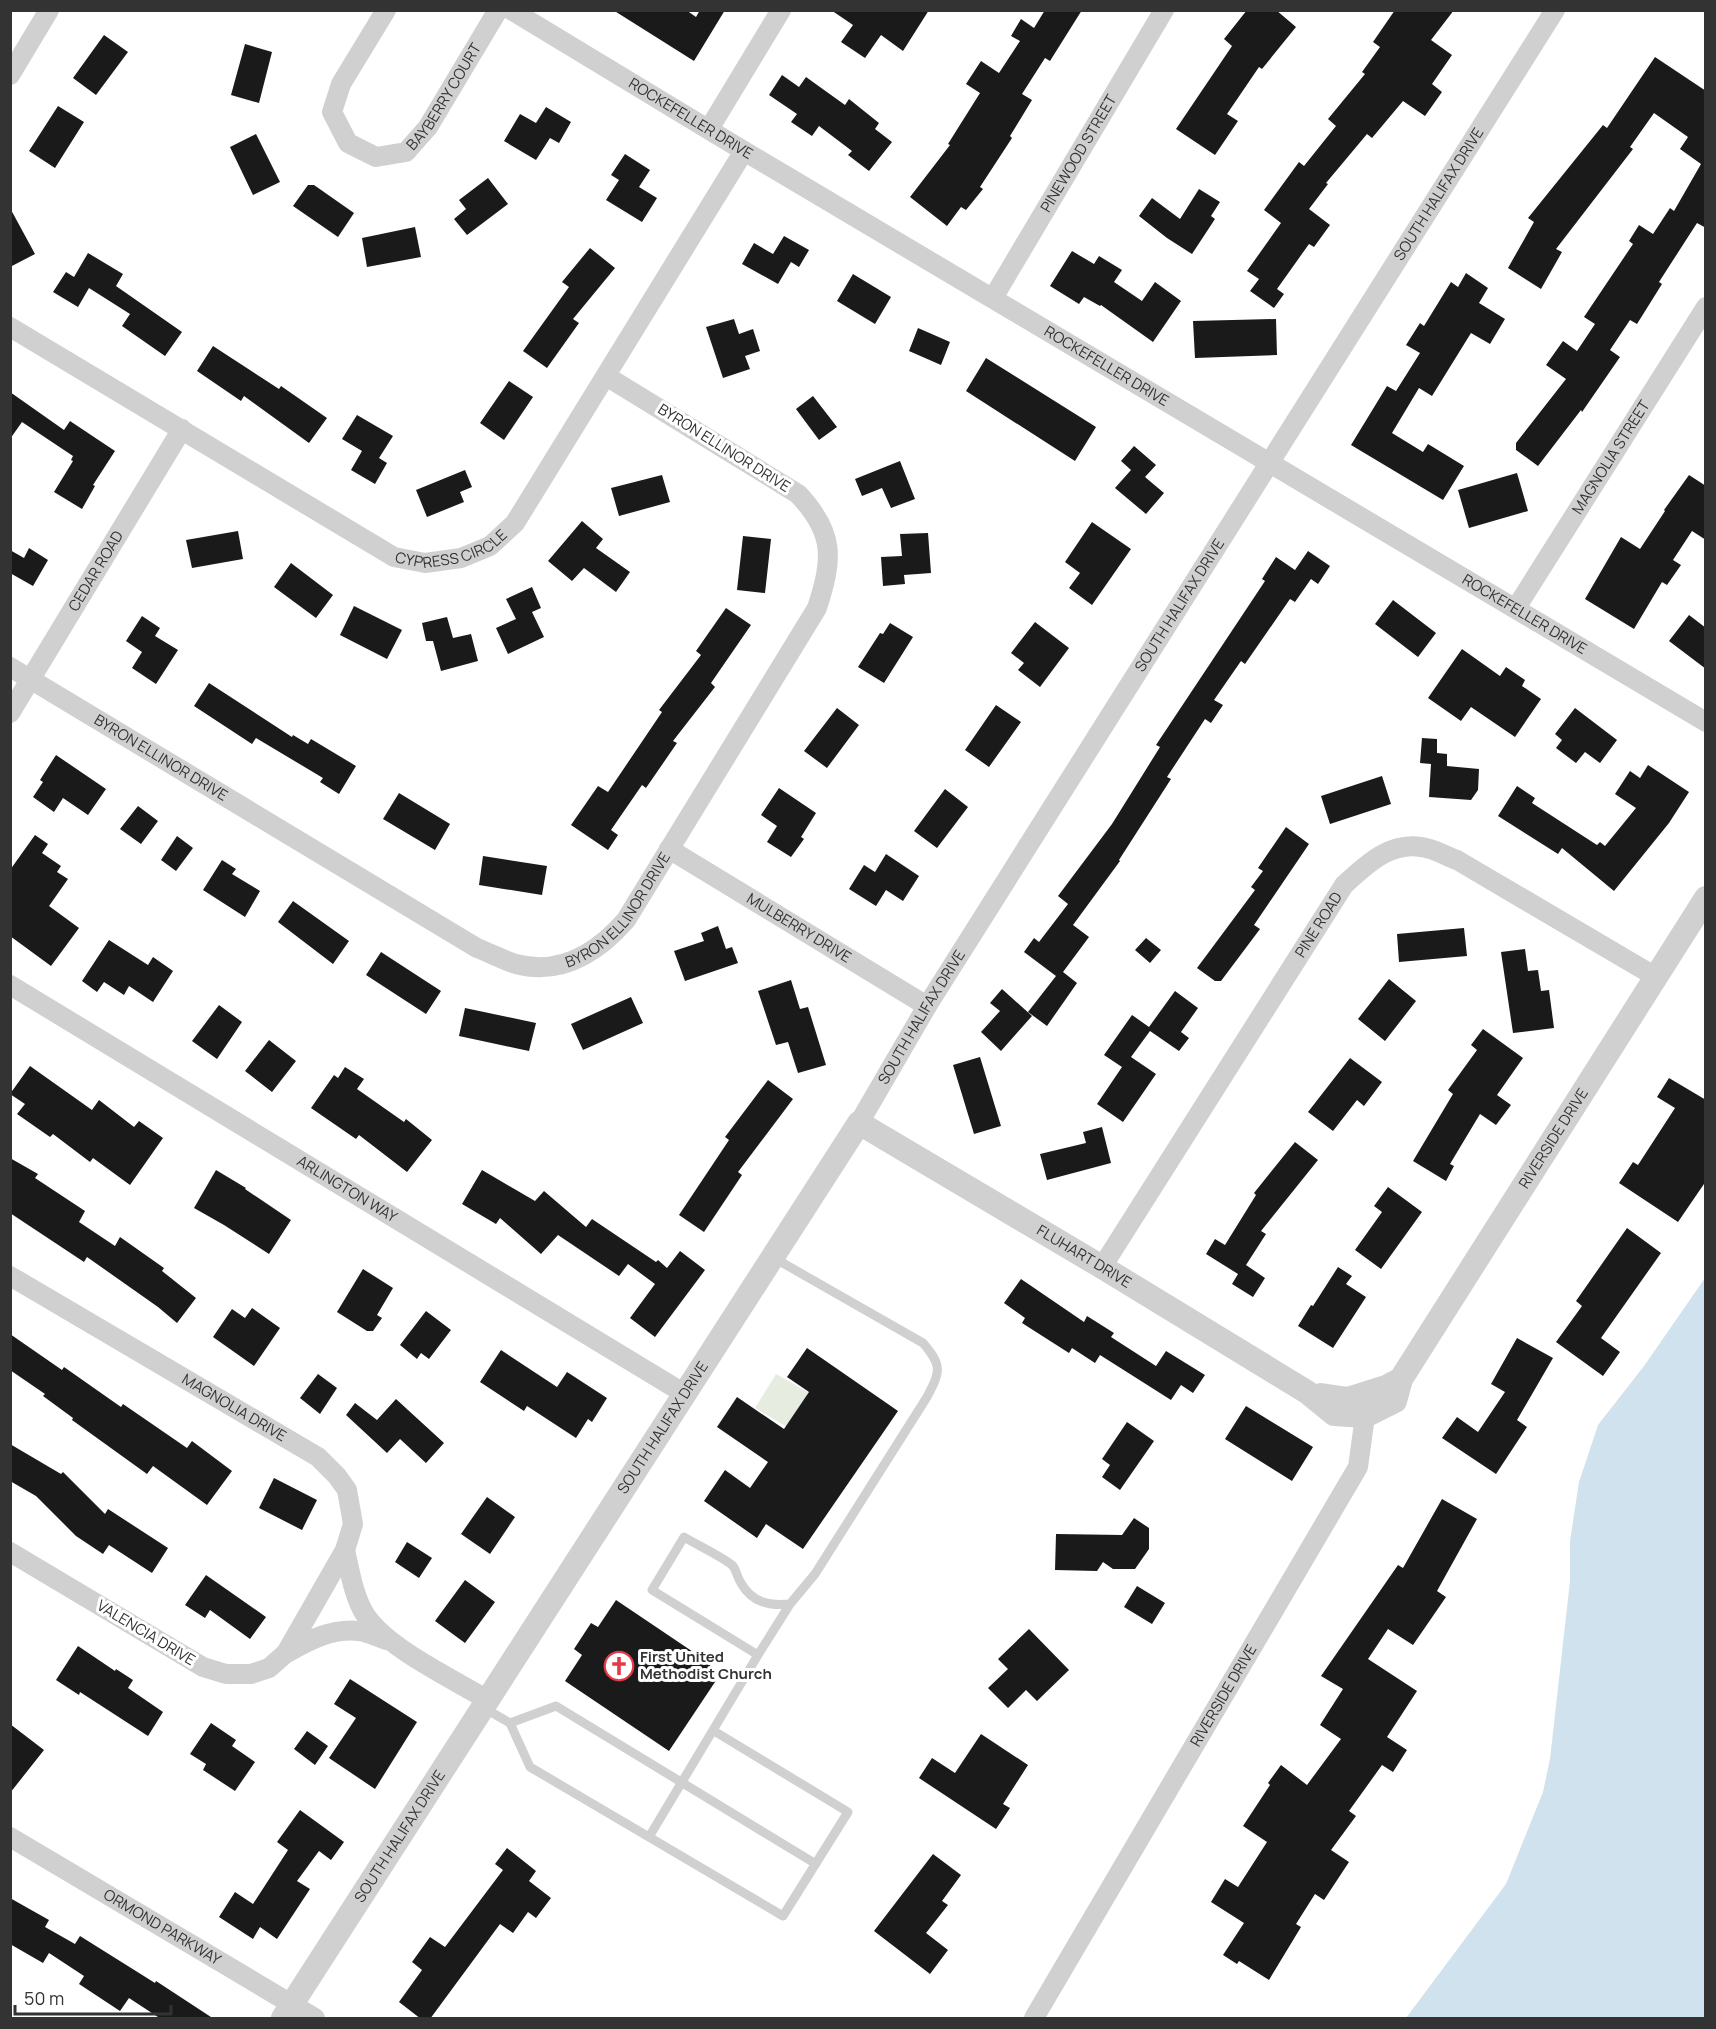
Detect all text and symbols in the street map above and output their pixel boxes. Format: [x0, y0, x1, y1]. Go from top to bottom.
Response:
street label: BAYBERRY COURT [401, 39, 486, 155]
street label: ROCKEFELLER DRIVE [625, 73, 757, 164]
street label: PINEWOOD STREET [1035, 90, 1122, 216]
street label: SOUTH HALIFAX DRIVE [1389, 123, 1488, 265]
street label: ROCKEFELLER DRIVE [1041, 321, 1173, 411]
street label: MAGNOLIA STREET [1567, 396, 1654, 518]
street label: BYRON ELLINOR DRIVE [654, 398, 794, 497]
street label: CYPRESS CIRCLE [394, 524, 511, 573]
street label: CEDAR ROAD [63, 527, 128, 615]
street label: SOUTH HALIFAX DRIVE [1129, 535, 1229, 676]
street label: ROCKEFELLER DRIVE [1458, 569, 1591, 659]
street label: BYRON ELLINOR DRIVE [90, 709, 232, 806]
street label: BYRON ELLINOR DRIVE [562, 848, 675, 972]
street label: MULBERRY DRIVE [743, 888, 855, 967]
street label: PINE ROAD [1290, 888, 1347, 962]
street label: SOUTH HALIFAX DRIVE [873, 946, 970, 1088]
street label: RIVERSIDE DRIVE [1513, 1084, 1593, 1192]
street label: ARLINGTON WAY [293, 1150, 402, 1228]
street label: FLUHART DRIVE [1033, 1220, 1136, 1293]
street label: SOUTH HALIFAX DRIVE [612, 1357, 713, 1498]
street label: MAGNOLIA DRIVE [178, 1368, 291, 1446]
street label: VALENCIA DRIVE [93, 1595, 199, 1670]
street label: RIVERSIDE DRIVE [1185, 1640, 1261, 1750]
place label: First United Methodist Church [640, 1646, 772, 1684]
church icon: First United Methodist Church [603, 1650, 635, 1682]
street label: SOUTH HALIFAX DRIVE [349, 1766, 450, 1906]
street label: ORMOND PARKWAY [100, 1884, 226, 1970]
scale bar [15, 1978, 171, 2016]
text: 50 m [24, 1986, 64, 2010]

